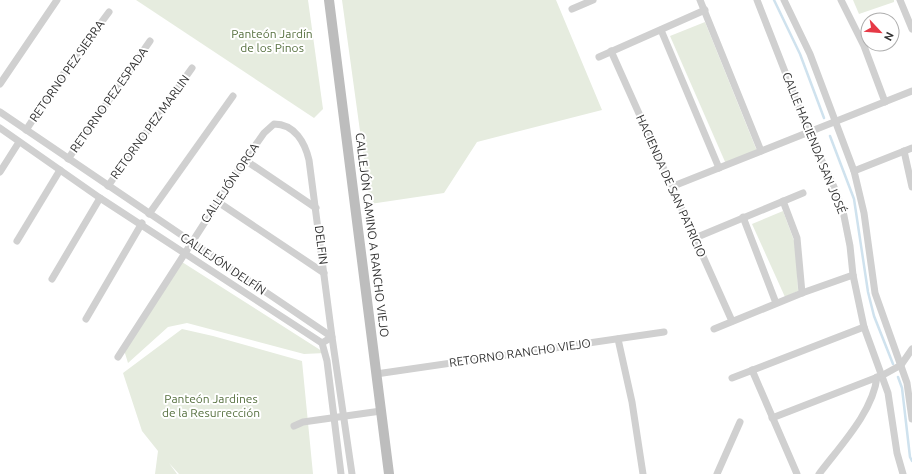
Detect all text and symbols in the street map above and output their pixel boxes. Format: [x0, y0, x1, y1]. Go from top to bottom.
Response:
north arrow [860, 12, 900, 52]
street label: RETORNO PEZ SIERRA [27, 17, 107, 124]
park label: Panteón Jardín de los Pinos [231, 27, 313, 54]
text: N [882, 30, 896, 43]
street label: RETORNO PEZ ESPADA [67, 45, 150, 155]
street label: CALLE HACIENDA SAN JOSÉ [780, 70, 849, 216]
street label: RETORNO PEZ MARLIN [108, 72, 192, 181]
street label: HACIENDA DE SAN PATRICIO [634, 112, 709, 259]
street label: CALLEJÓN CAMINO A RANCHO VIEJO [353, 132, 392, 338]
street label: CALLEJÓN ORCA [198, 140, 261, 225]
street label: DELFIN [313, 225, 330, 265]
street label: CALLEJÓN DELFÍN [178, 230, 269, 297]
street label: RETORNO RANCHO VIEJO [448, 336, 592, 369]
park label: Panteón Jardines de la Resurrección [162, 392, 260, 419]

